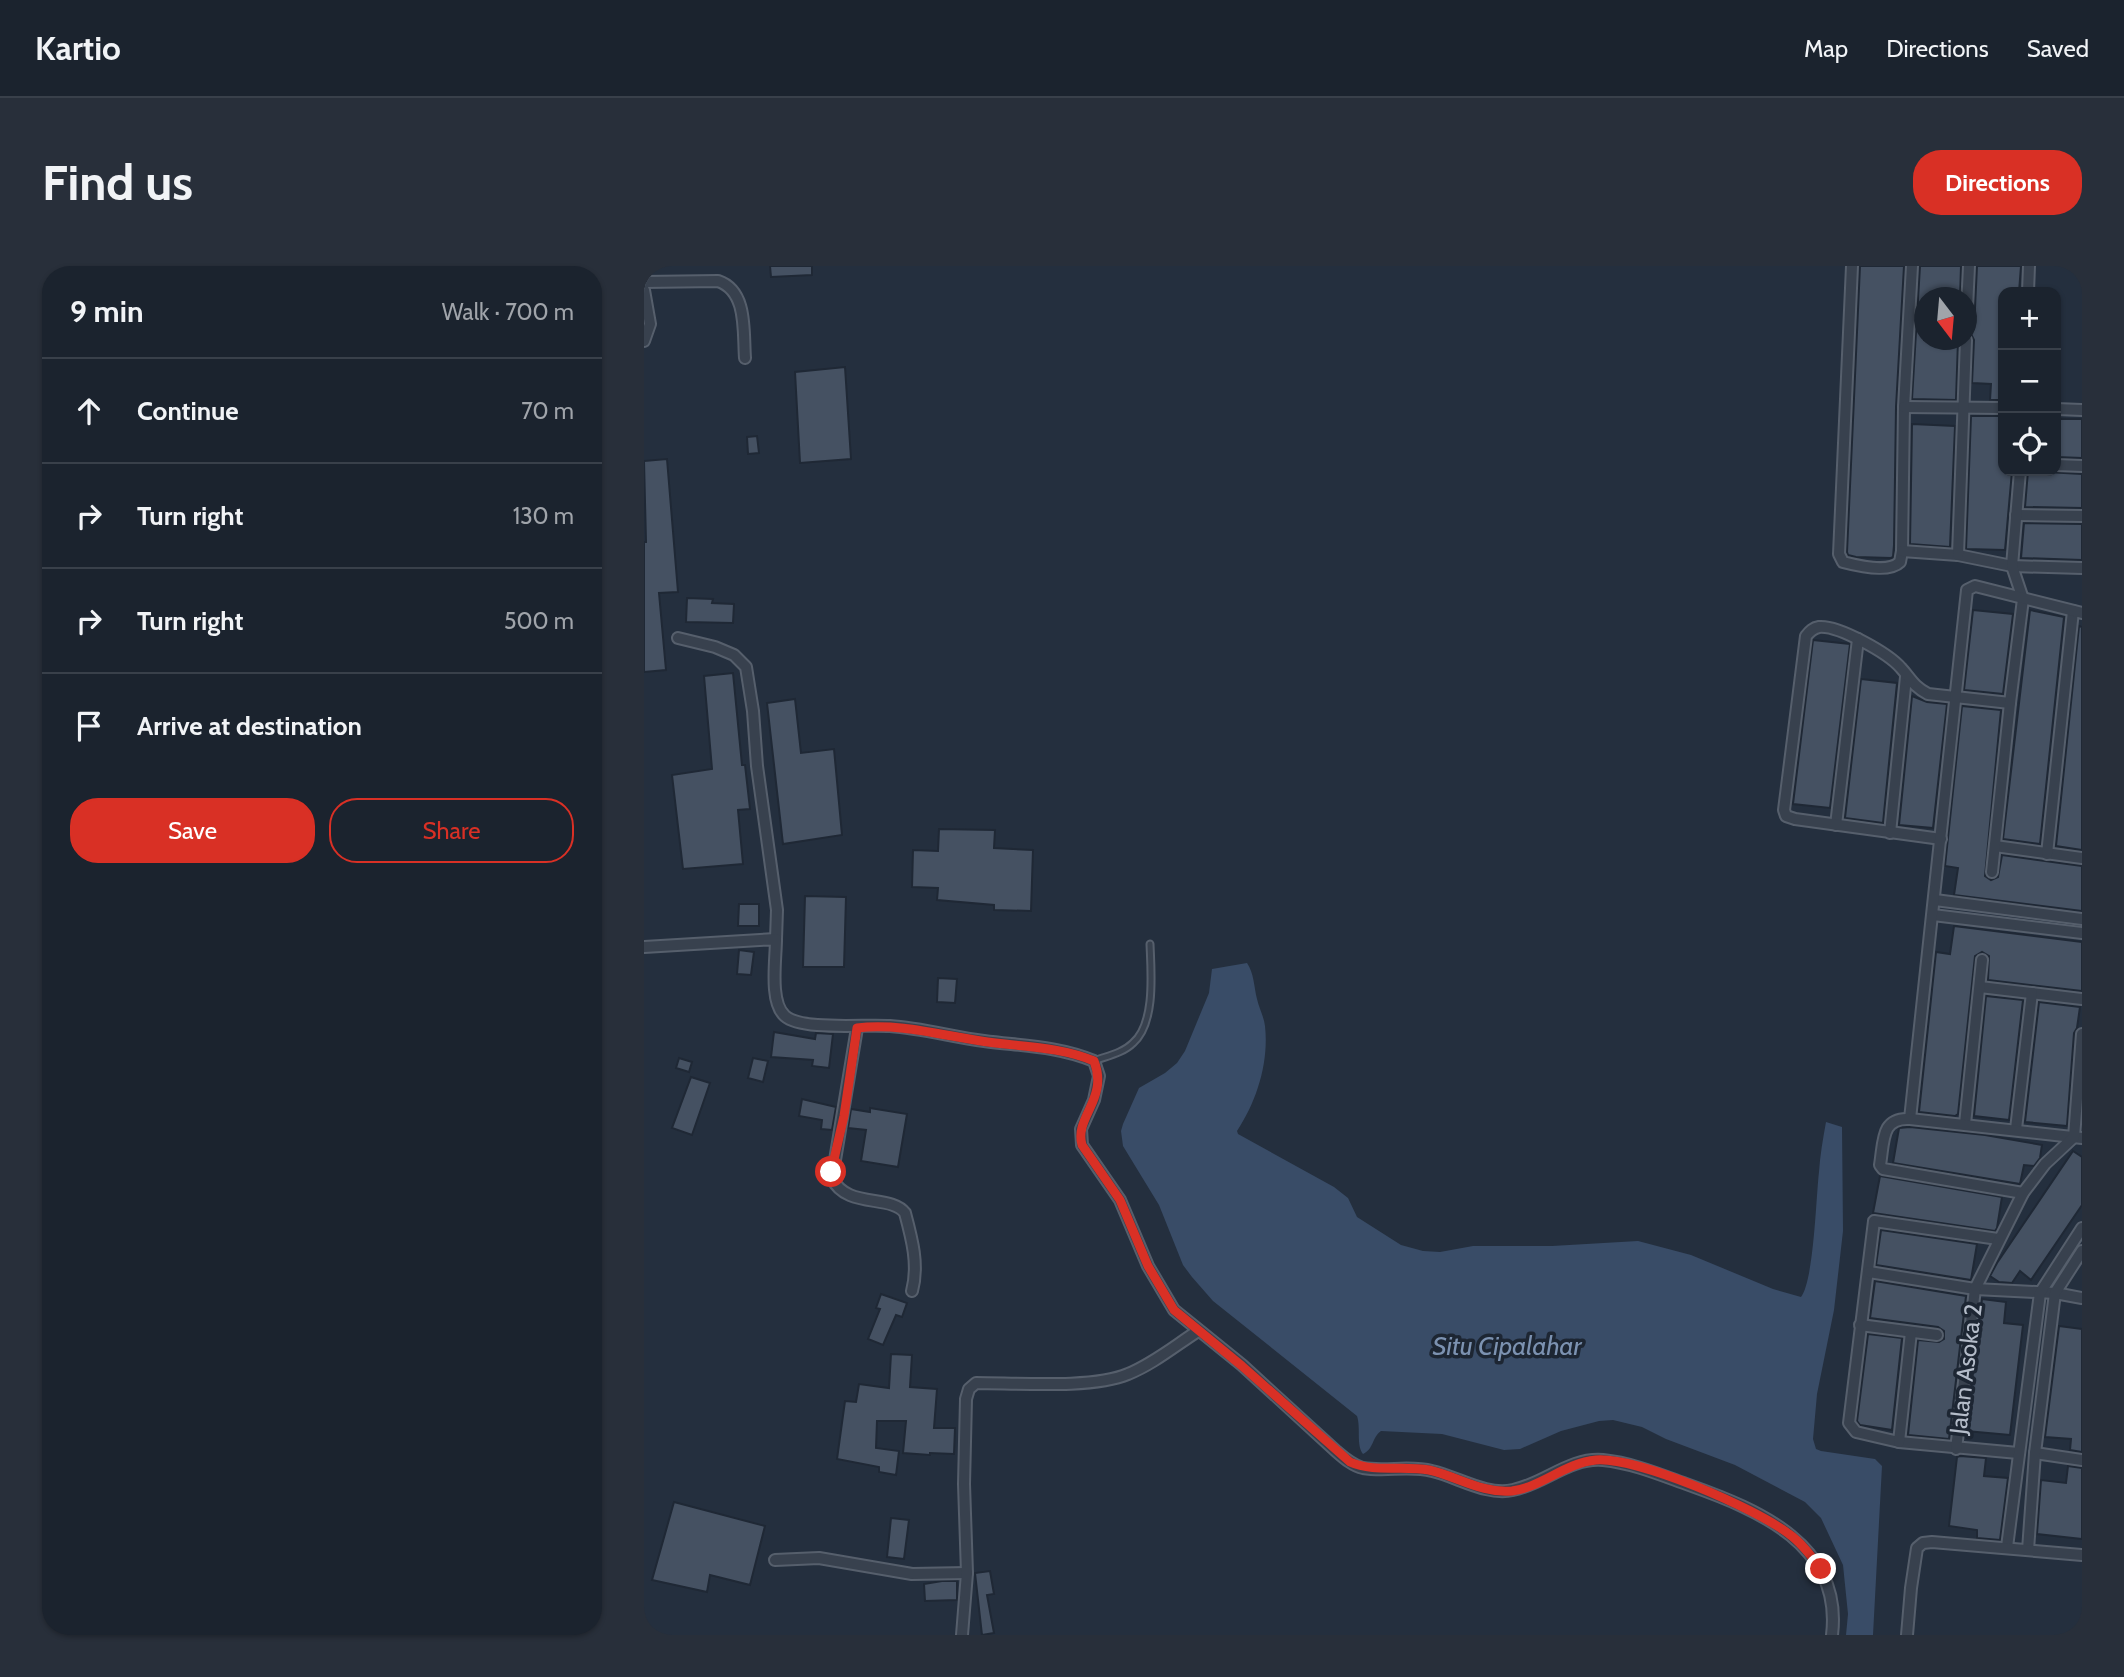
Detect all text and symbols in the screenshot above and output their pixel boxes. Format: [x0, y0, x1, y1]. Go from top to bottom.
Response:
text: Kartio [35, 28, 121, 68]
text: Map [1804, 34, 1848, 63]
text: Directions [1886, 34, 1989, 63]
text: Saved [2027, 34, 2089, 63]
button: Directions [1913, 150, 2082, 215]
text: Find us [42, 153, 193, 212]
north arrow [1914, 287, 1977, 350]
map controls [1998, 287, 2061, 476]
button: + [1998, 287, 2061, 350]
text: 9 min [70, 293, 143, 330]
text: Walk · 700 m [442, 298, 574, 326]
button: − [1998, 350, 2061, 413]
icon: ahead [70, 392, 108, 430]
text: Continue [137, 395, 239, 427]
text: 70 m [521, 397, 574, 425]
button: locate [1998, 413, 2061, 476]
icon: right [70, 497, 108, 535]
text: Turn right [137, 500, 243, 532]
text: 130 m [513, 502, 574, 530]
icon: right [70, 602, 108, 640]
text: Turn right [137, 605, 243, 637]
text: 500 m [504, 607, 574, 635]
icon: arrive [70, 707, 108, 745]
text: Arrive at destination [137, 710, 362, 742]
button: Save [70, 798, 315, 863]
button: Share [329, 798, 574, 863]
route start [815, 1156, 846, 1187]
street label: Jalan Asoka 2 [1943, 1302, 1988, 1437]
water label: Situ Cipalahar [1432, 1330, 1583, 1362]
route end [1805, 1553, 1836, 1584]

